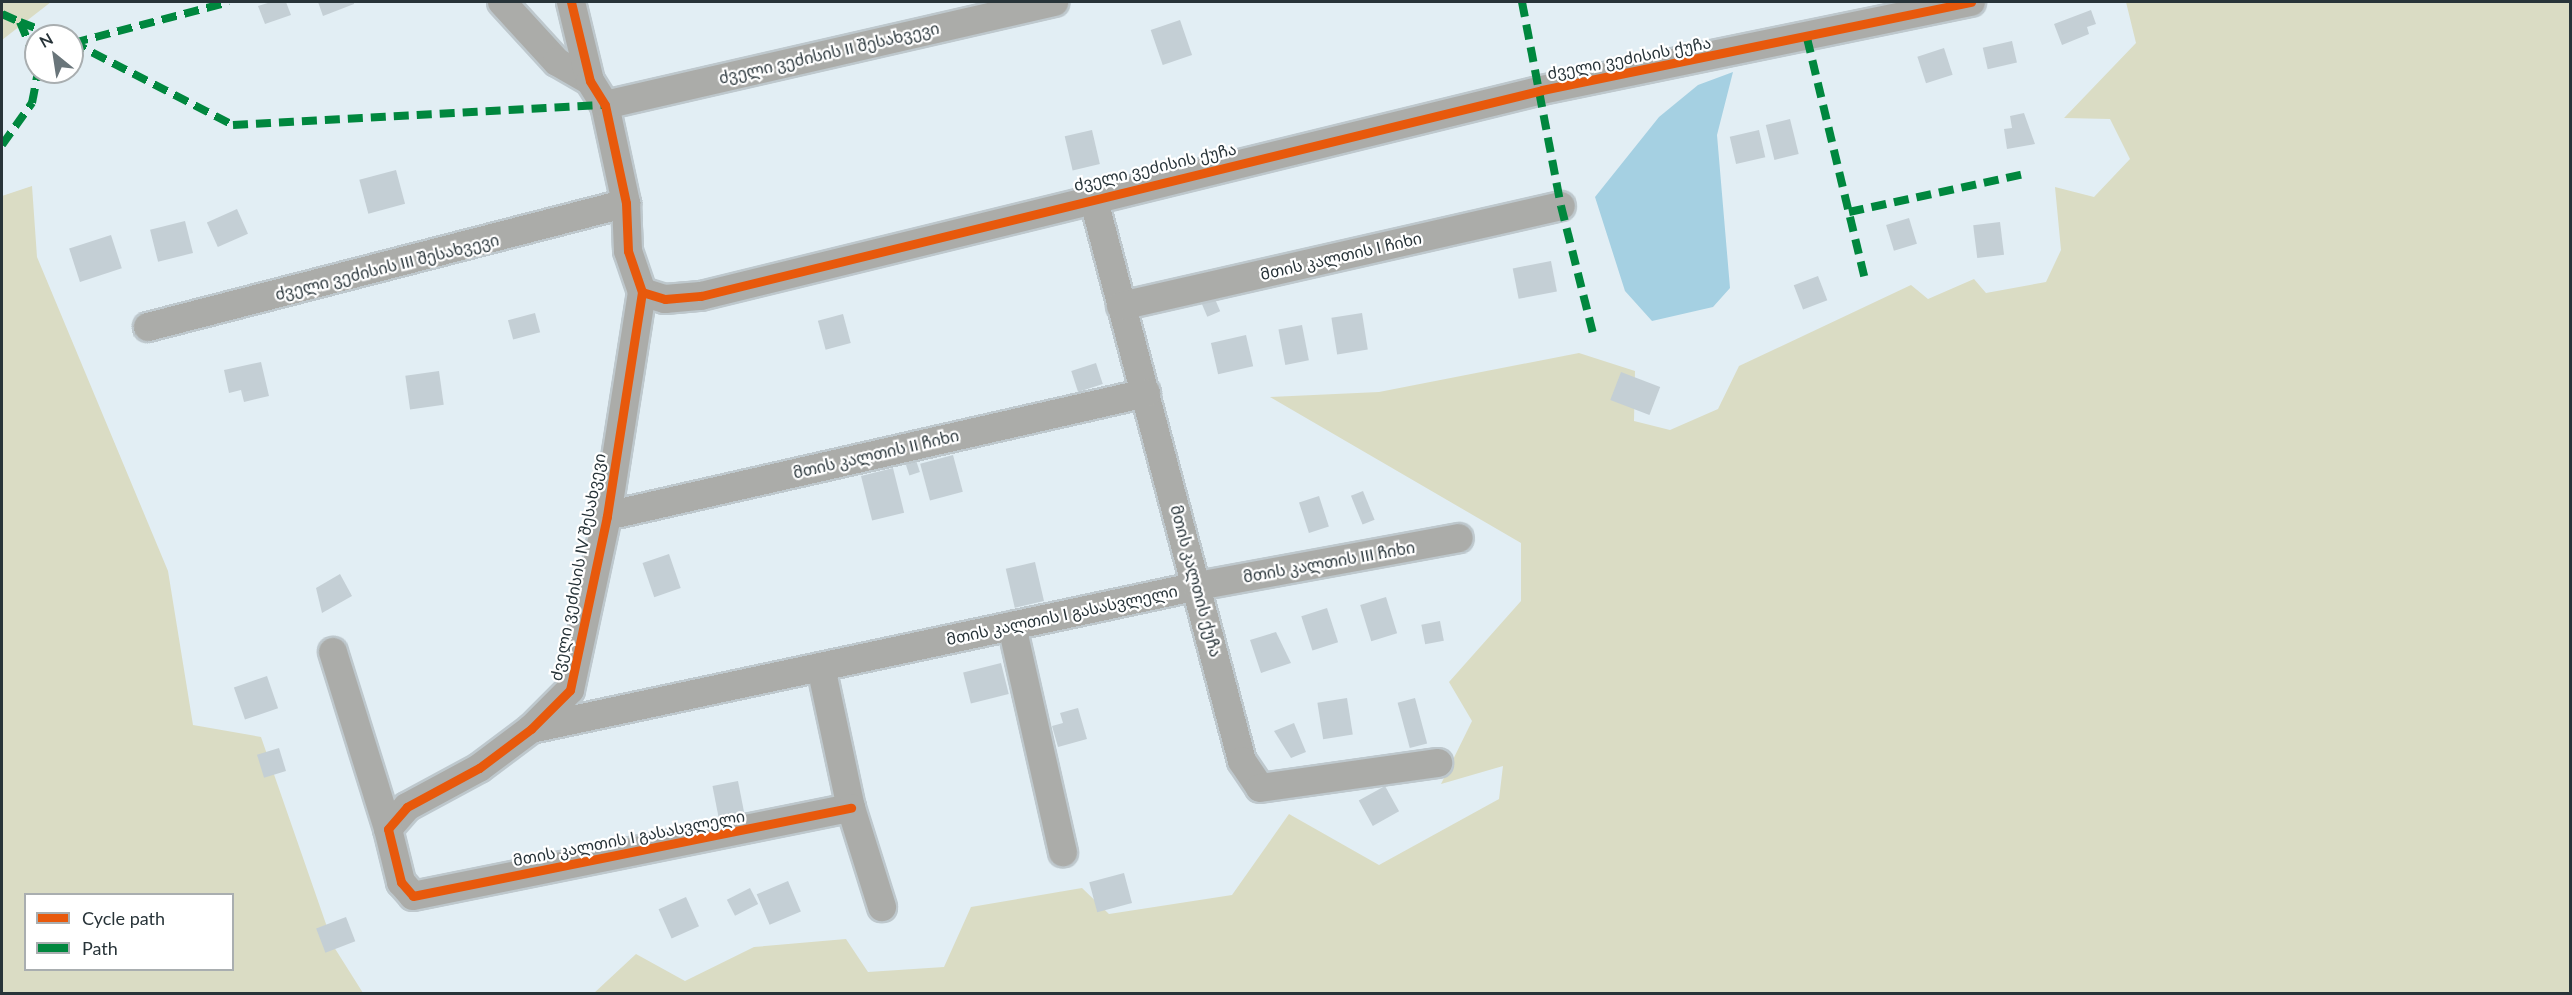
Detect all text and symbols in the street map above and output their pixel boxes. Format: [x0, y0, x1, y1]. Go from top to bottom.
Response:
street label: ძველი ვეძისის II შესახვევი [717, 18, 941, 88]
north arrow [24, 24, 84, 84]
text: N [36, 28, 56, 51]
street label: ძველი ვეძისის ქუჩა [1546, 33, 1712, 83]
street label: ძველი ვეძისის ქუჩა [1072, 139, 1238, 195]
street label: მთის კალთის I ჩიხი [1258, 228, 1424, 284]
street label: ძველი ვეძისის III შესახვევი [273, 230, 501, 304]
street label: მთის კალთის II ჩიხი [791, 426, 961, 482]
street label: ძველი ვეძისის IV შესახვევი [546, 451, 610, 683]
street label: მთის კალთის ქუჩა [1166, 503, 1226, 659]
street label: მთის კალთის III ჩიხი [1242, 537, 1416, 587]
street label: მთის კალთის I გასასვლელი [945, 581, 1179, 649]
street label: მთის კალთის I გასასვლელი [511, 806, 747, 870]
legend [24, 893, 234, 971]
text: Cycle path [82, 907, 165, 929]
text: Path [82, 937, 118, 959]

